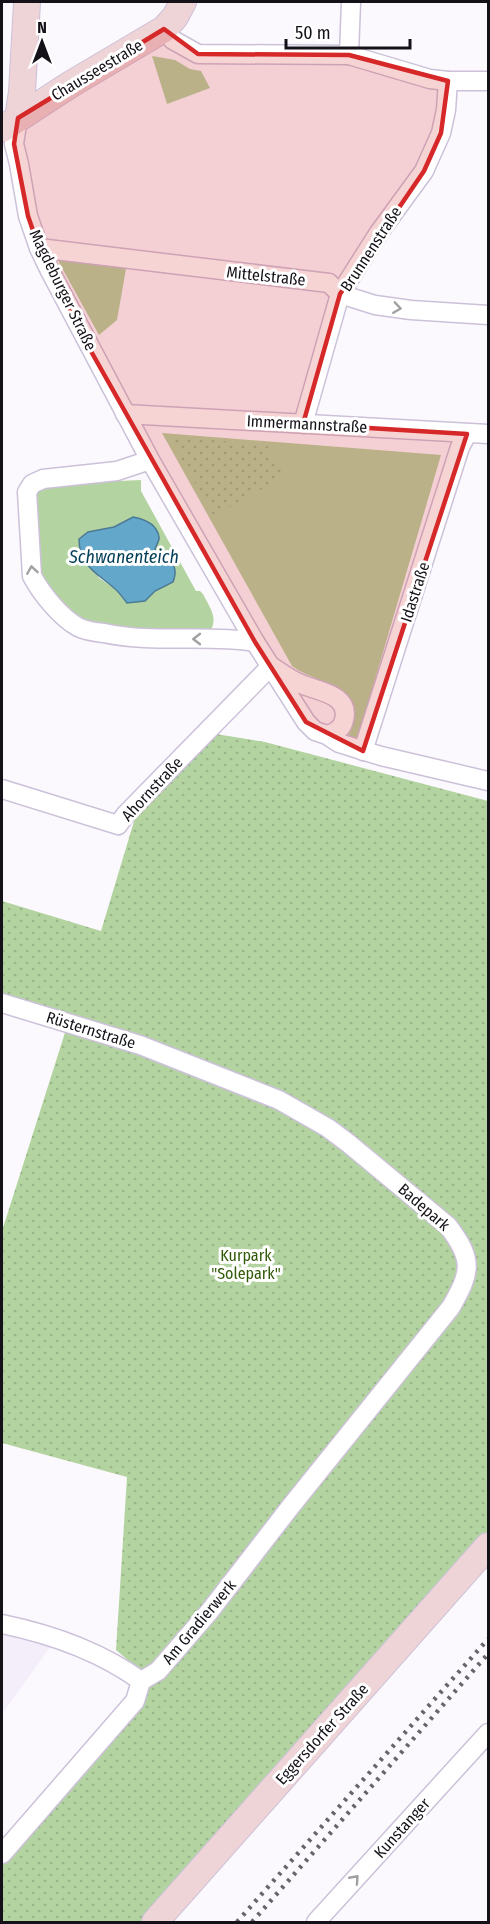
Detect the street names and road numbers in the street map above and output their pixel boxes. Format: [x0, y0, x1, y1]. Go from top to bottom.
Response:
street label: Chausseestraße [48, 35, 146, 105]
street label: Brunnenstraße [337, 203, 406, 295]
street label: Magdeburger Straße [26, 226, 101, 354]
street label: Mittelstraße [226, 262, 306, 290]
street label: Immermannstraße [246, 411, 368, 437]
street label: Idastraße [396, 560, 434, 624]
street label: Ahornstraße [118, 753, 187, 825]
street label: Rüsternstraße [44, 1007, 138, 1053]
street label: Badepark [394, 1179, 454, 1235]
street label: Am Gradierwerk [158, 1576, 240, 1668]
street label: Eggersdorfer Straße [272, 1680, 372, 1788]
street label: Kunstanger [370, 1794, 434, 1862]

